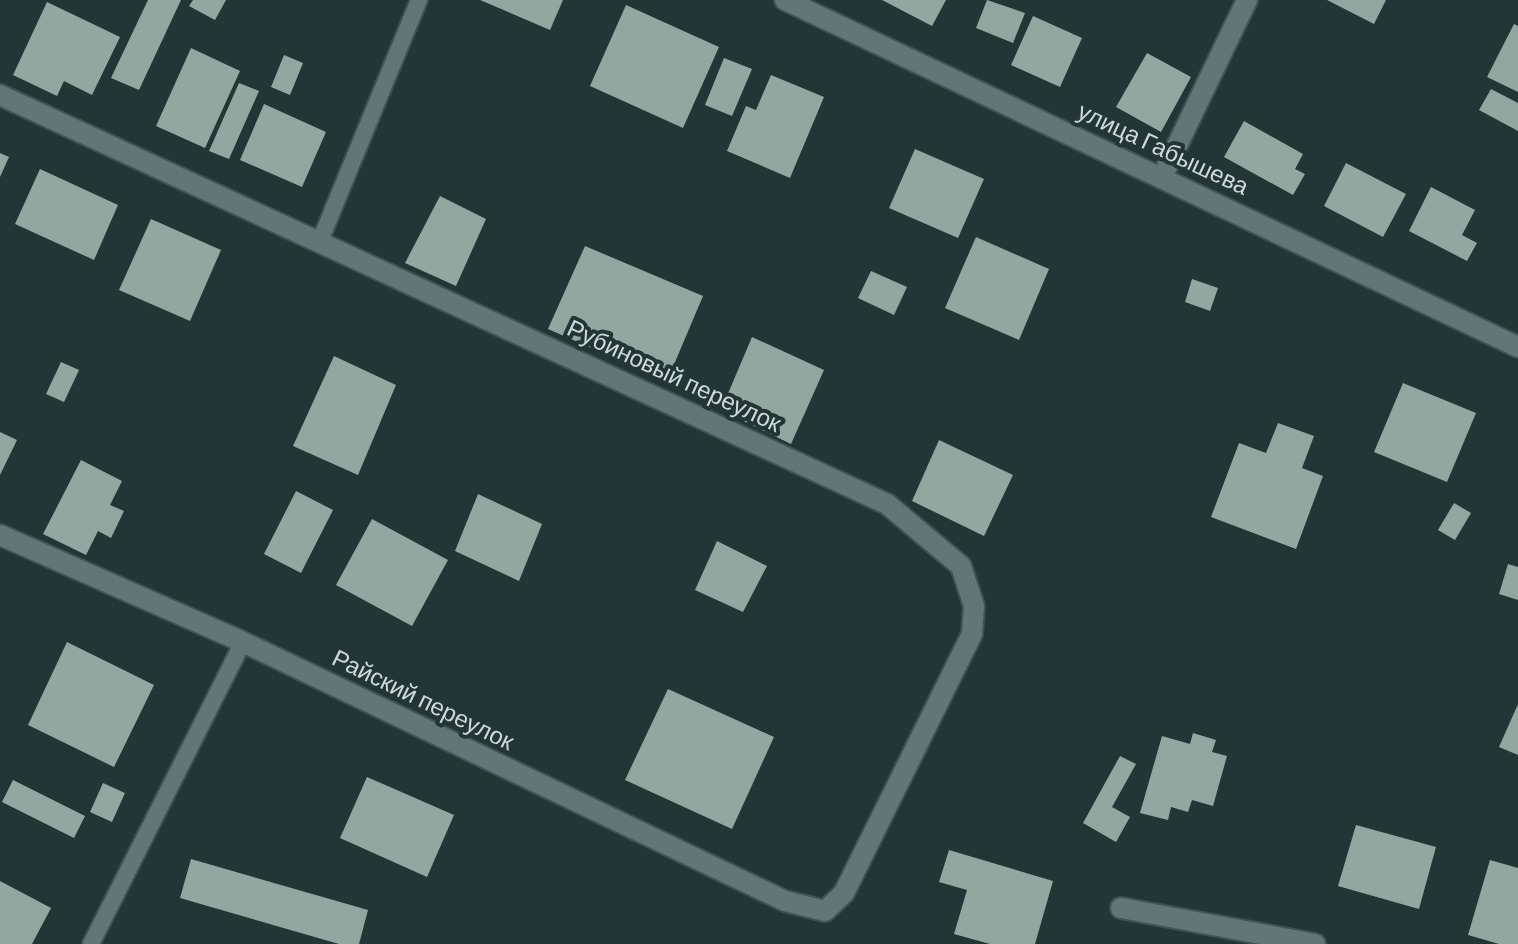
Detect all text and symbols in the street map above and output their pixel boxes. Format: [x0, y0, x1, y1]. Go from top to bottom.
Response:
street label: улица Габышева [1074, 95, 1254, 200]
street label: Рубиновый переулок [563, 312, 787, 437]
street label: Райский переулок [328, 642, 520, 755]

